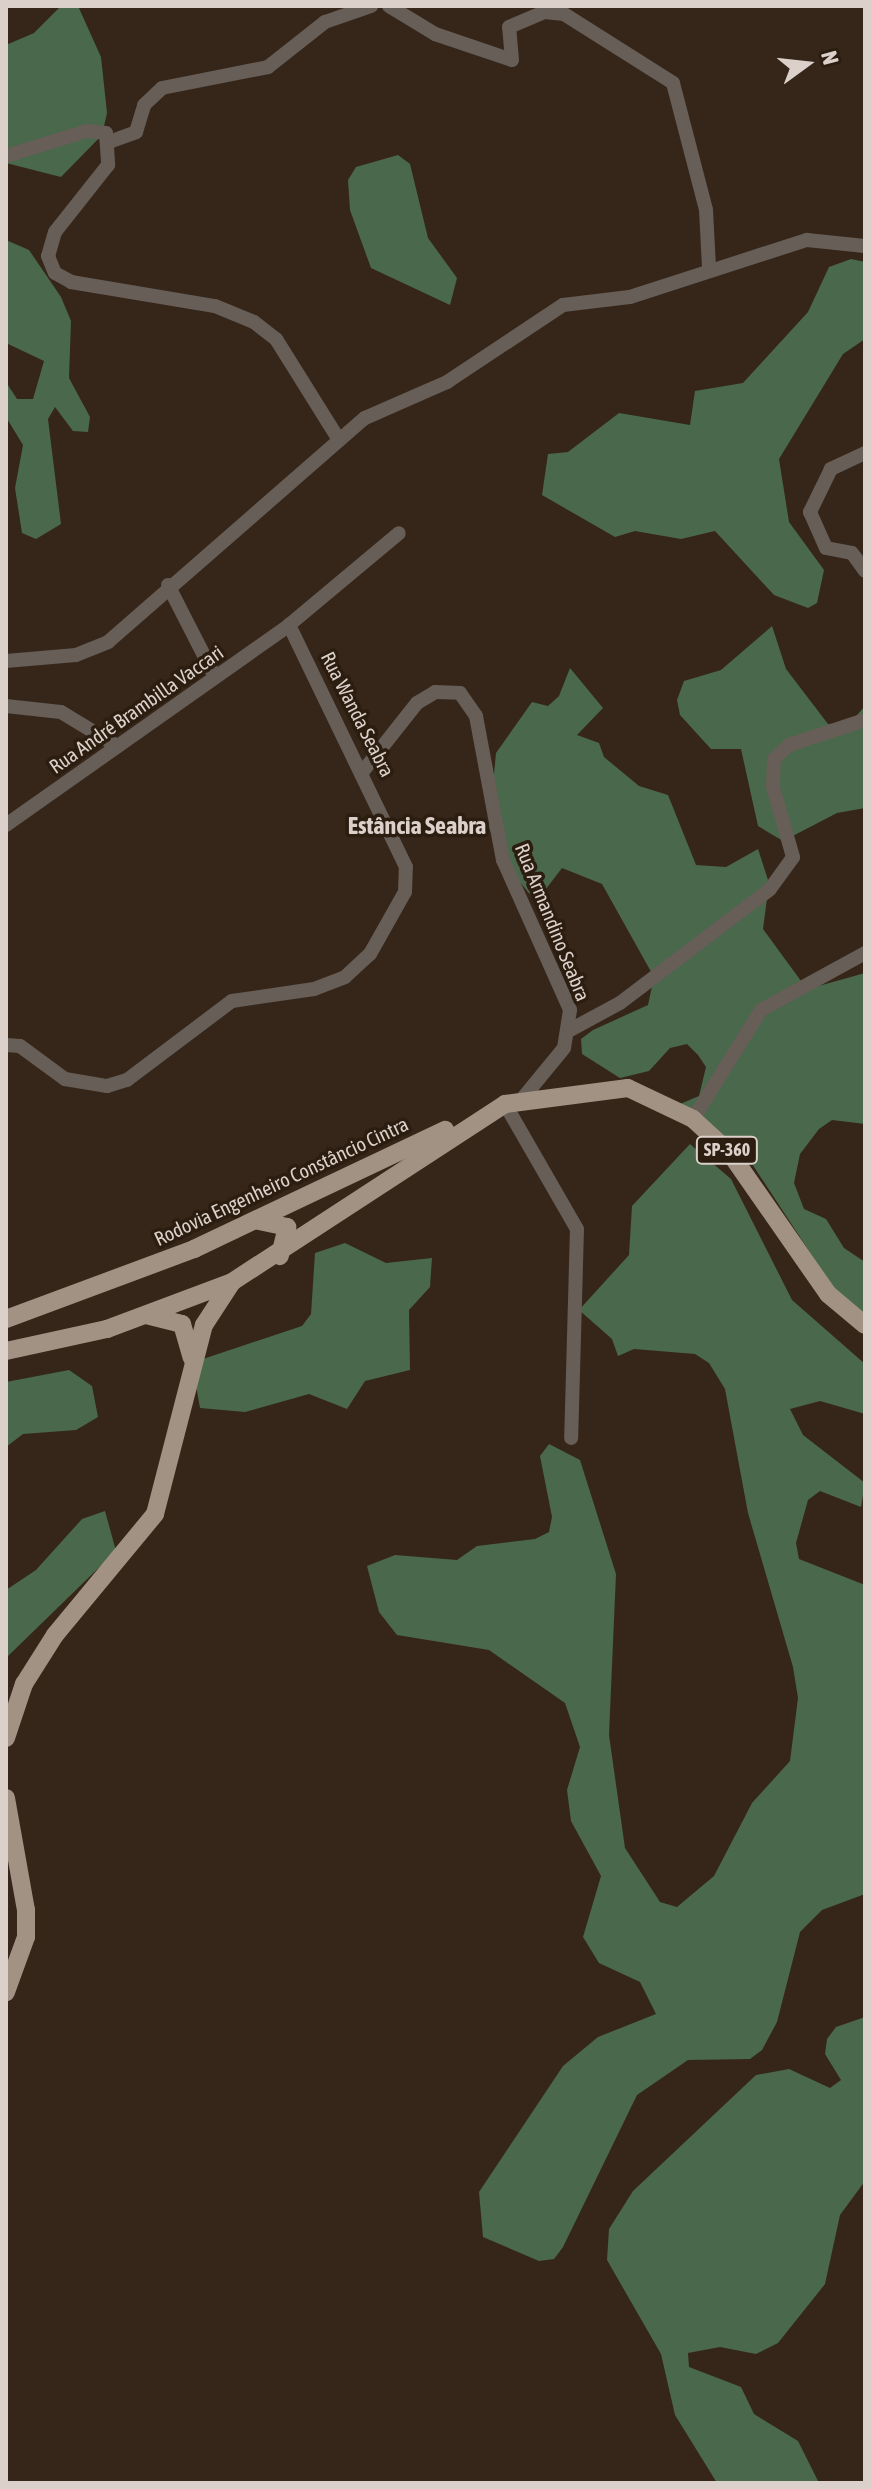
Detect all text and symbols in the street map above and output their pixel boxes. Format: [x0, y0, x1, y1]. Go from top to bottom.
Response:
north arrow [767, 24, 847, 104]
text: N [816, 48, 844, 67]
street label: Rua André Brambilla Vaccari [44, 640, 228, 778]
street label: Rua Wanda Seabra [316, 647, 400, 781]
district label: Estância Seabra [348, 812, 486, 840]
street label: Rua Armandino Seabra [510, 840, 596, 1004]
street label: Rodovia Engenheiro Constâncio Cintra [150, 1111, 412, 1251]
road number: SP-360 [695, 1136, 759, 1164]

